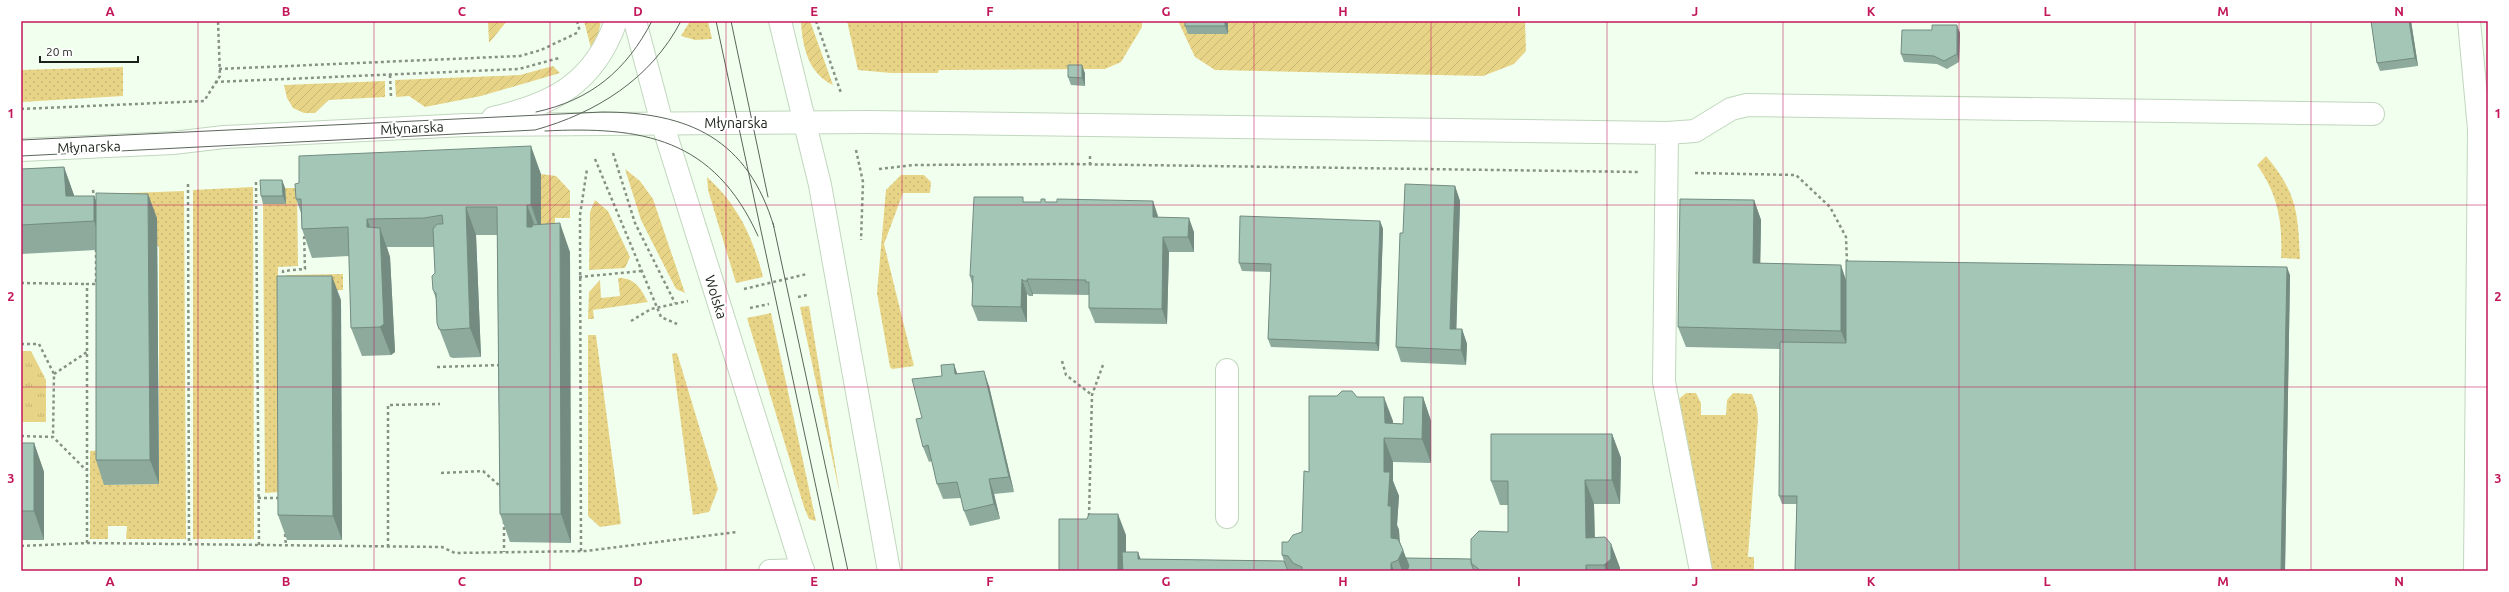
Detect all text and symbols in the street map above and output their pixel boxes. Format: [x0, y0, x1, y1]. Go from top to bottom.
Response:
text: A [105, 4, 115, 18]
text: B [282, 4, 291, 18]
text: C [458, 4, 467, 18]
text: D [633, 4, 643, 18]
text: E [810, 4, 818, 18]
text: F [986, 4, 994, 18]
text: G [1162, 4, 1171, 18]
text: H [1338, 4, 1348, 18]
text: I [1517, 4, 1521, 18]
text: J [1692, 4, 1698, 18]
text: K [1867, 4, 1876, 18]
text: L [2043, 4, 2051, 18]
text: M [2217, 4, 2229, 18]
text: N [2394, 4, 2404, 18]
scale bar [40, 38, 138, 64]
text: 20 m [46, 45, 73, 58]
text: 1 [7, 106, 15, 120]
text: 1 [2494, 106, 2502, 120]
street label: Młynarska [704, 115, 768, 131]
street label: Młynarska [380, 118, 444, 138]
street label: Młynarska [57, 138, 121, 156]
street label: Wolska [702, 273, 730, 321]
text: 2 [7, 289, 15, 303]
text: 2 [2494, 289, 2502, 303]
text: 3 [7, 471, 15, 485]
text: 3 [2494, 471, 2502, 485]
text: A [105, 574, 115, 588]
text: B [282, 574, 291, 588]
text: C [458, 574, 467, 588]
text: D [633, 574, 643, 588]
text: E [810, 574, 818, 588]
text: F [986, 574, 994, 588]
text: G [1162, 574, 1171, 588]
text: H [1338, 574, 1348, 588]
text: I [1517, 574, 1521, 588]
text: J [1692, 574, 1698, 588]
text: K [1867, 574, 1876, 588]
text: L [2043, 574, 2051, 588]
text: M [2217, 574, 2229, 588]
text: N [2394, 574, 2404, 588]

